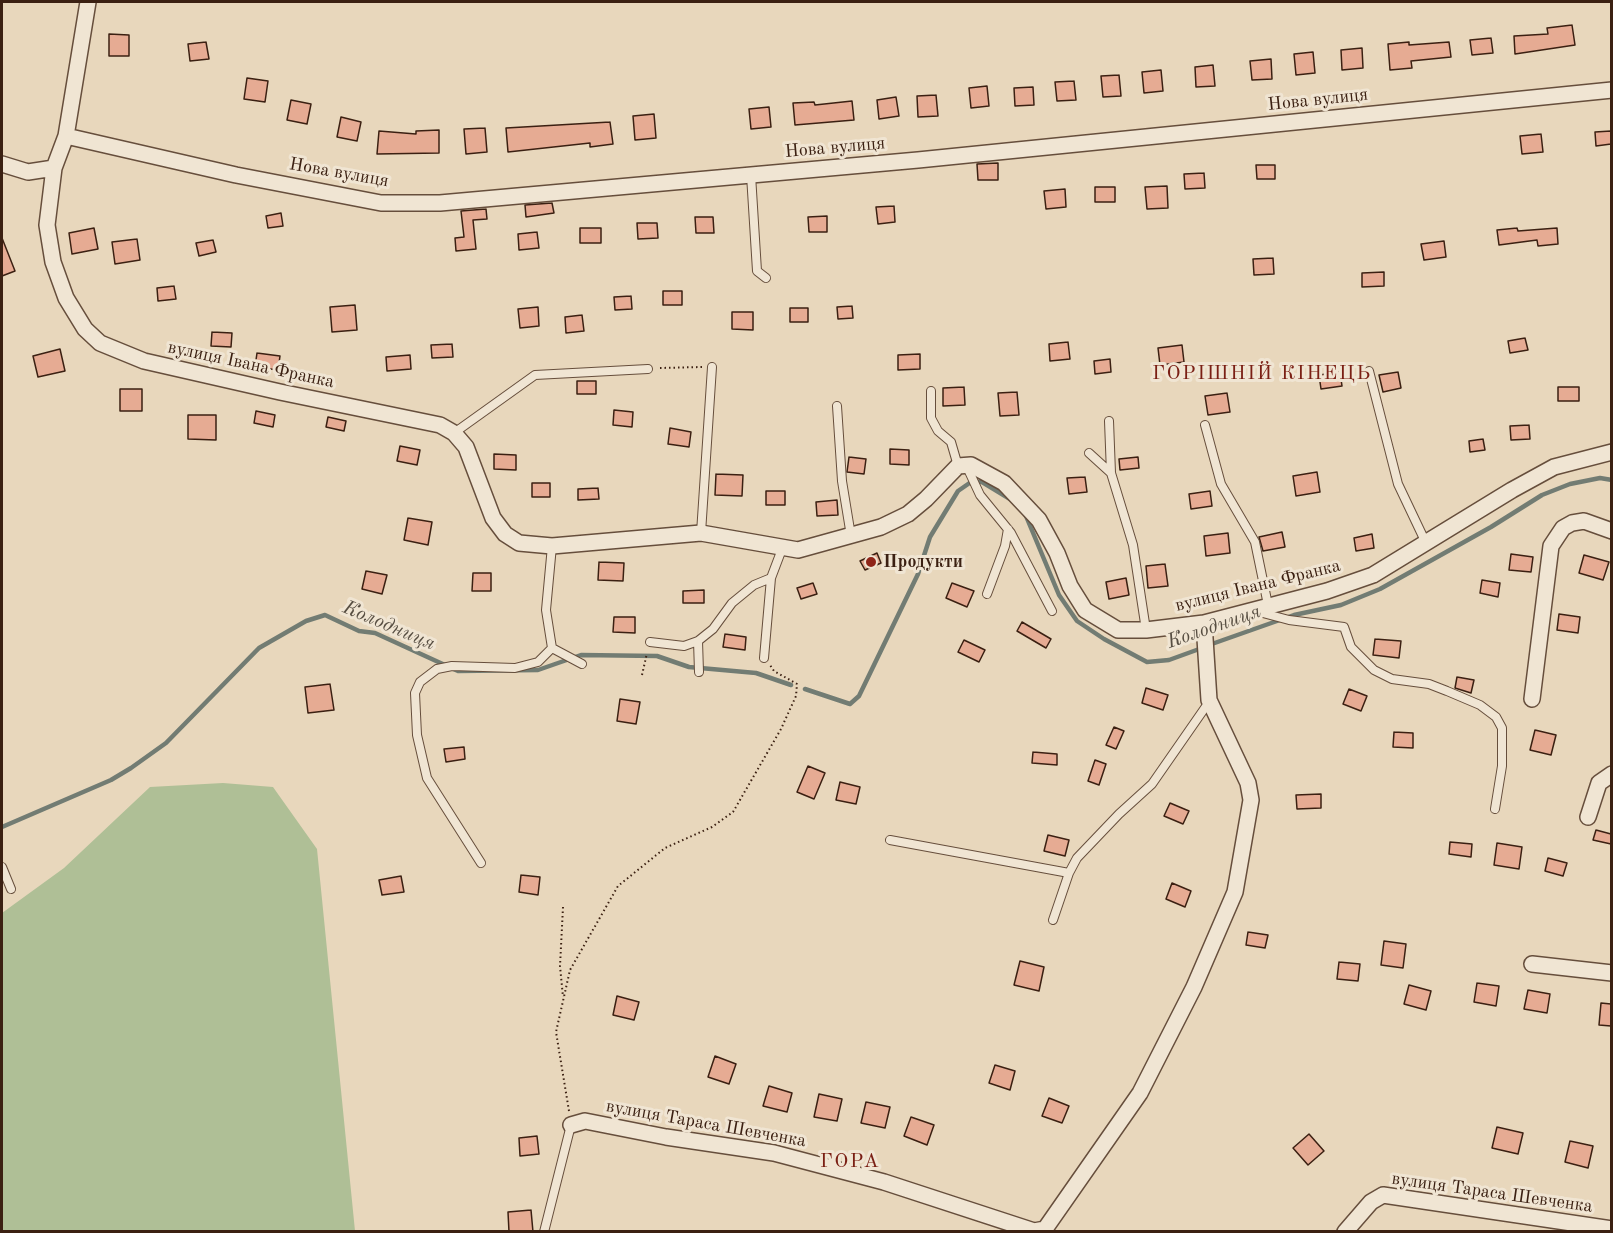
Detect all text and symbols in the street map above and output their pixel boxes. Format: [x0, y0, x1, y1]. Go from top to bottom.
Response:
street label: Нова вулиця [1267, 84, 1369, 116]
street label: Нова вулиця [784, 133, 886, 163]
street label: Нова вулиця [287, 154, 391, 192]
street label: вулиця Івана Франка [166, 337, 336, 393]
district label: ГОРІШНІЙ КІНЕЦЬ [1152, 362, 1372, 386]
place label: Продукти [883, 551, 963, 573]
marker: Продукти [864, 555, 878, 569]
street label: вулиця Івана Франка [1173, 555, 1343, 617]
water label: Колодниця [339, 596, 439, 656]
water label: Колодниця [1164, 600, 1264, 654]
street label: вулиця Тараса Шевченка [604, 1096, 808, 1152]
district label: ГОРА [820, 1150, 880, 1174]
street label: вулиця Тараса Шевченка [1390, 1168, 1594, 1218]

